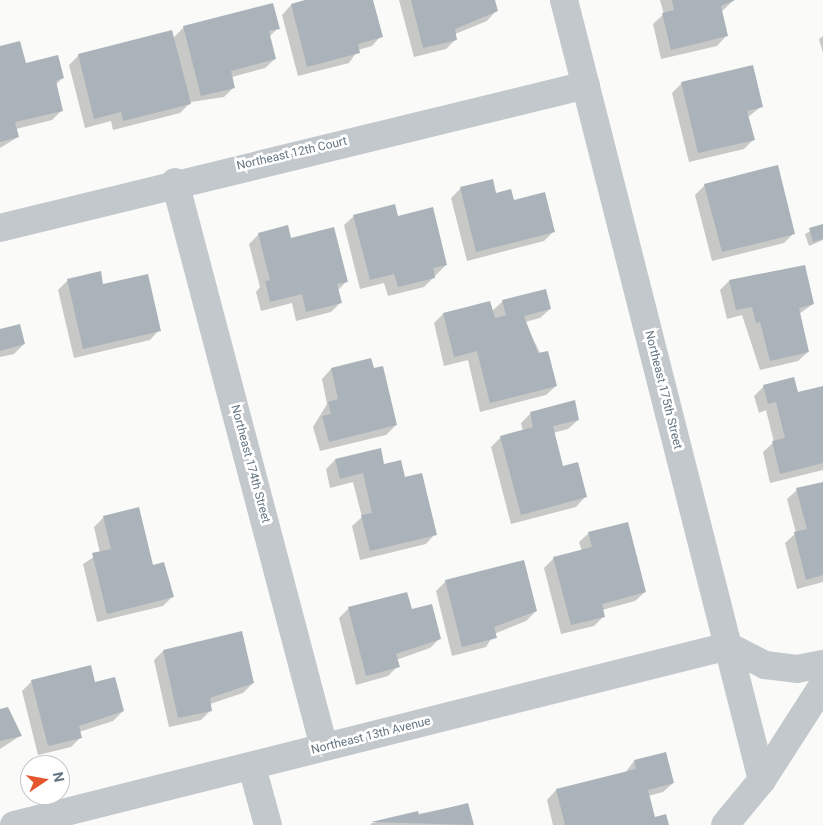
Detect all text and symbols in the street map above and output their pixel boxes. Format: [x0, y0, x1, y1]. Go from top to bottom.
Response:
street label: Northeast 12th Court [235, 134, 349, 174]
street label: Northeast 175th Street [641, 329, 685, 451]
street label: Northeast 174th Street [227, 403, 273, 525]
street label: Northeast 13th Avenue [310, 714, 432, 758]
north arrow [20, 755, 70, 805]
text: N [50, 771, 68, 784]

